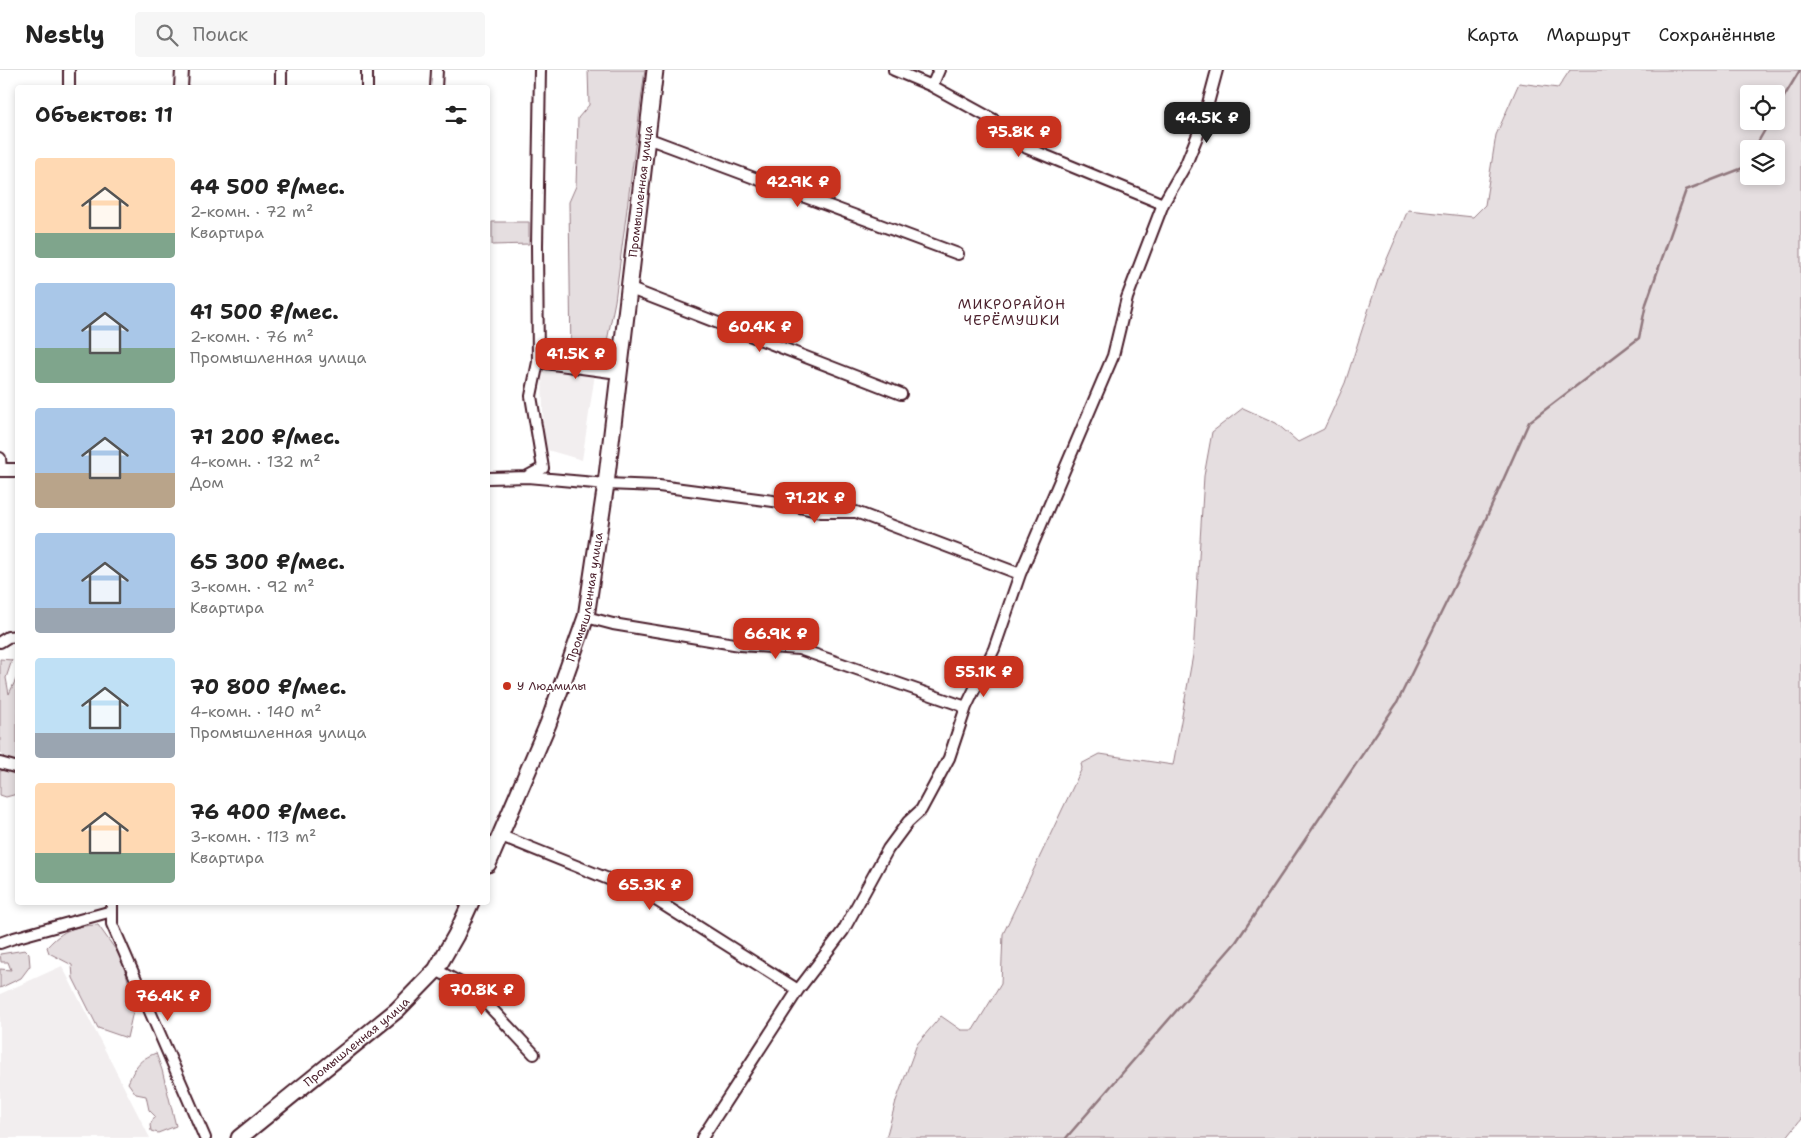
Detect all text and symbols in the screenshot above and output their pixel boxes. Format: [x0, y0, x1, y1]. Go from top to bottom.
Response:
search box [135, 12, 485, 57]
text: Nestly [25, 19, 105, 51]
icon: search [153, 21, 181, 49]
text: Поиск [193, 22, 248, 47]
text: Карта [1467, 23, 1518, 47]
text: Маршрут [1546, 23, 1630, 47]
text: Сохранённые [1658, 23, 1776, 47]
map controls [1740, 85, 1785, 185]
button: locate [1740, 85, 1785, 130]
text: Объектов: 11 [35, 101, 173, 129]
icon: filters [442, 101, 470, 129]
pin: 44.5K ₽ [1161, 102, 1253, 144]
text: 44.5K ₽ [1175, 107, 1239, 128]
pin: 75.8K ₽ [973, 116, 1065, 158]
text: 75.8K ₽ [987, 121, 1051, 142]
street label: Промышленная улица [625, 124, 656, 258]
button: layers [1740, 140, 1785, 185]
pin: 42.9K ₽ [752, 166, 844, 208]
text: 42.9K ₽ [767, 171, 829, 192]
text: 44 500 ₽/мес. [190, 173, 345, 201]
icon: home [75, 178, 135, 238]
text: 2-комн. · 72 m² [190, 201, 313, 222]
text: Квартира [190, 222, 264, 243]
district label: МИКРОРАЙОН ЧЕРЁМУШКИ [958, 295, 1066, 329]
text: 41 500 ₽/мес. [190, 298, 339, 326]
icon: home [75, 303, 135, 363]
pin: 60.4K ₽ [714, 310, 806, 353]
text: 60.4K ₽ [728, 316, 792, 337]
text: 2-комн. · 76 m² [190, 326, 314, 347]
pin: 41.5K ₽ [530, 338, 622, 380]
text: 41.5K ₽ [547, 343, 605, 364]
text: Промышленная улица [190, 347, 367, 368]
text: 71 200 ₽/мес. [190, 423, 340, 451]
icon: home [75, 428, 135, 488]
text: 4-комн. · 132 m² [190, 451, 321, 472]
text: Дом [190, 472, 224, 493]
pin: 71.2K ₽ [769, 482, 861, 524]
text: 71.2K ₽ [785, 487, 845, 508]
street label: Промышленная улица [563, 531, 607, 664]
text: 65 300 ₽/мес. [190, 548, 345, 576]
icon: home [75, 553, 135, 613]
text: 3-комн. · 92 m² [190, 576, 315, 597]
text: Квартира [190, 597, 264, 618]
pin: 66.9K ₽ [730, 618, 822, 660]
text: 66.9K ₽ [744, 623, 808, 644]
pin: 55.1K ₽ [938, 656, 1030, 698]
text: 55.1K ₽ [955, 661, 1013, 682]
text: 70 800 ₽/мес. [190, 673, 347, 701]
icon: home [75, 678, 135, 738]
place label: У Людмилы [517, 678, 586, 694]
marker: У Людмилы [501, 680, 513, 692]
text: 4-комн. · 140 m² [190, 701, 322, 722]
text: Промышленная улица [190, 722, 367, 743]
text: 76 400 ₽/мес. [190, 798, 347, 826]
icon: home [75, 803, 135, 863]
text: 3-комн. · 113 m² [190, 826, 316, 847]
text: Квартира [190, 847, 264, 868]
pin: 65.3K ₽ [604, 868, 696, 911]
text: 65.3K ₽ [618, 874, 682, 895]
pin: 70.8K ₽ [436, 974, 528, 1016]
text: 70.8K ₽ [450, 979, 514, 1000]
pin: 76.4K ₽ [122, 980, 214, 1022]
text: 76.4K ₽ [136, 985, 200, 1006]
street label: Промышленная улица [301, 993, 414, 1090]

